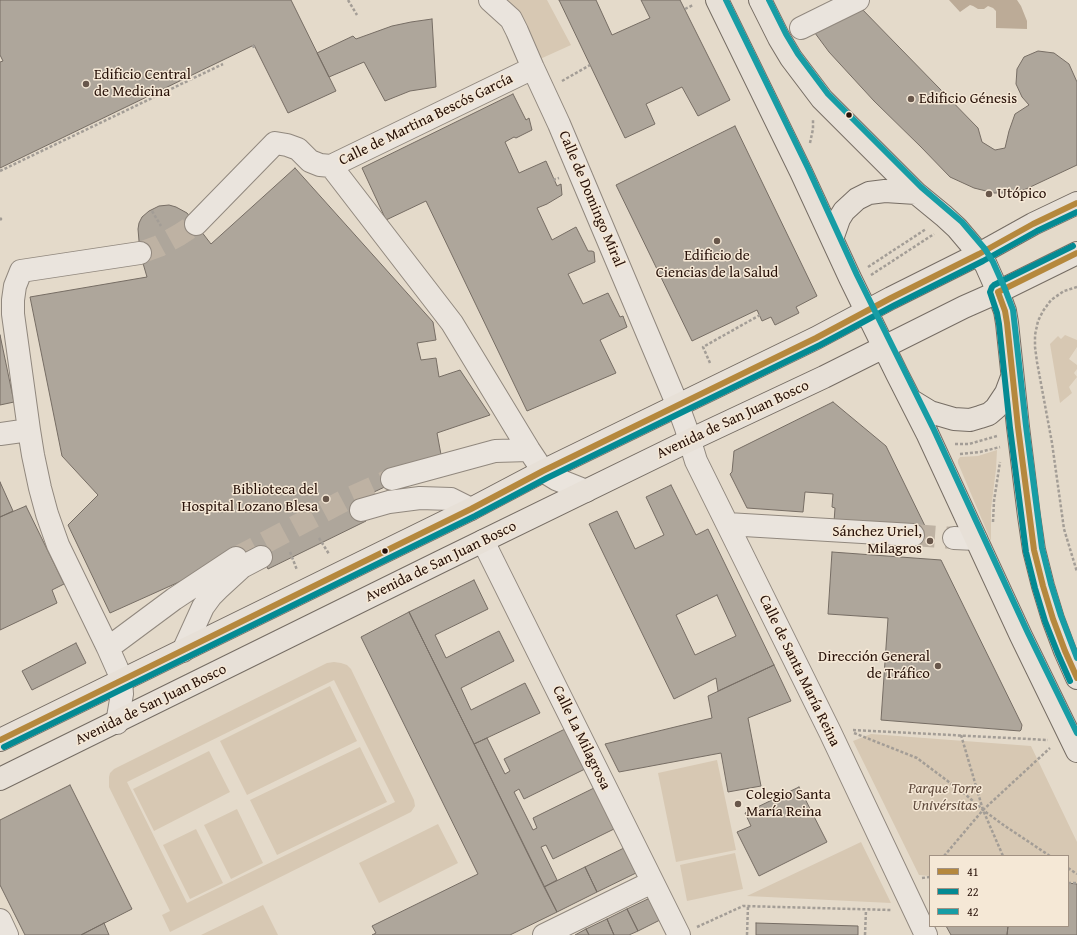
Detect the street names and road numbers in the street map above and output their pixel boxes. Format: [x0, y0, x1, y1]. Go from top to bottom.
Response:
street label: Calle de Martina Bescós García [336, 70, 516, 170]
street label: Calle de Domingo Miral [554, 128, 628, 270]
street label: Avenida de San Juan Bosco [654, 377, 812, 463]
street label: Avenida de San Juan Bosco [362, 518, 520, 606]
street label: Calle de Santa María Reina [754, 592, 844, 750]
street label: Avenida de San Juan Bosco [72, 661, 230, 749]
street label: Calle La Milagrosa [548, 683, 614, 793]

